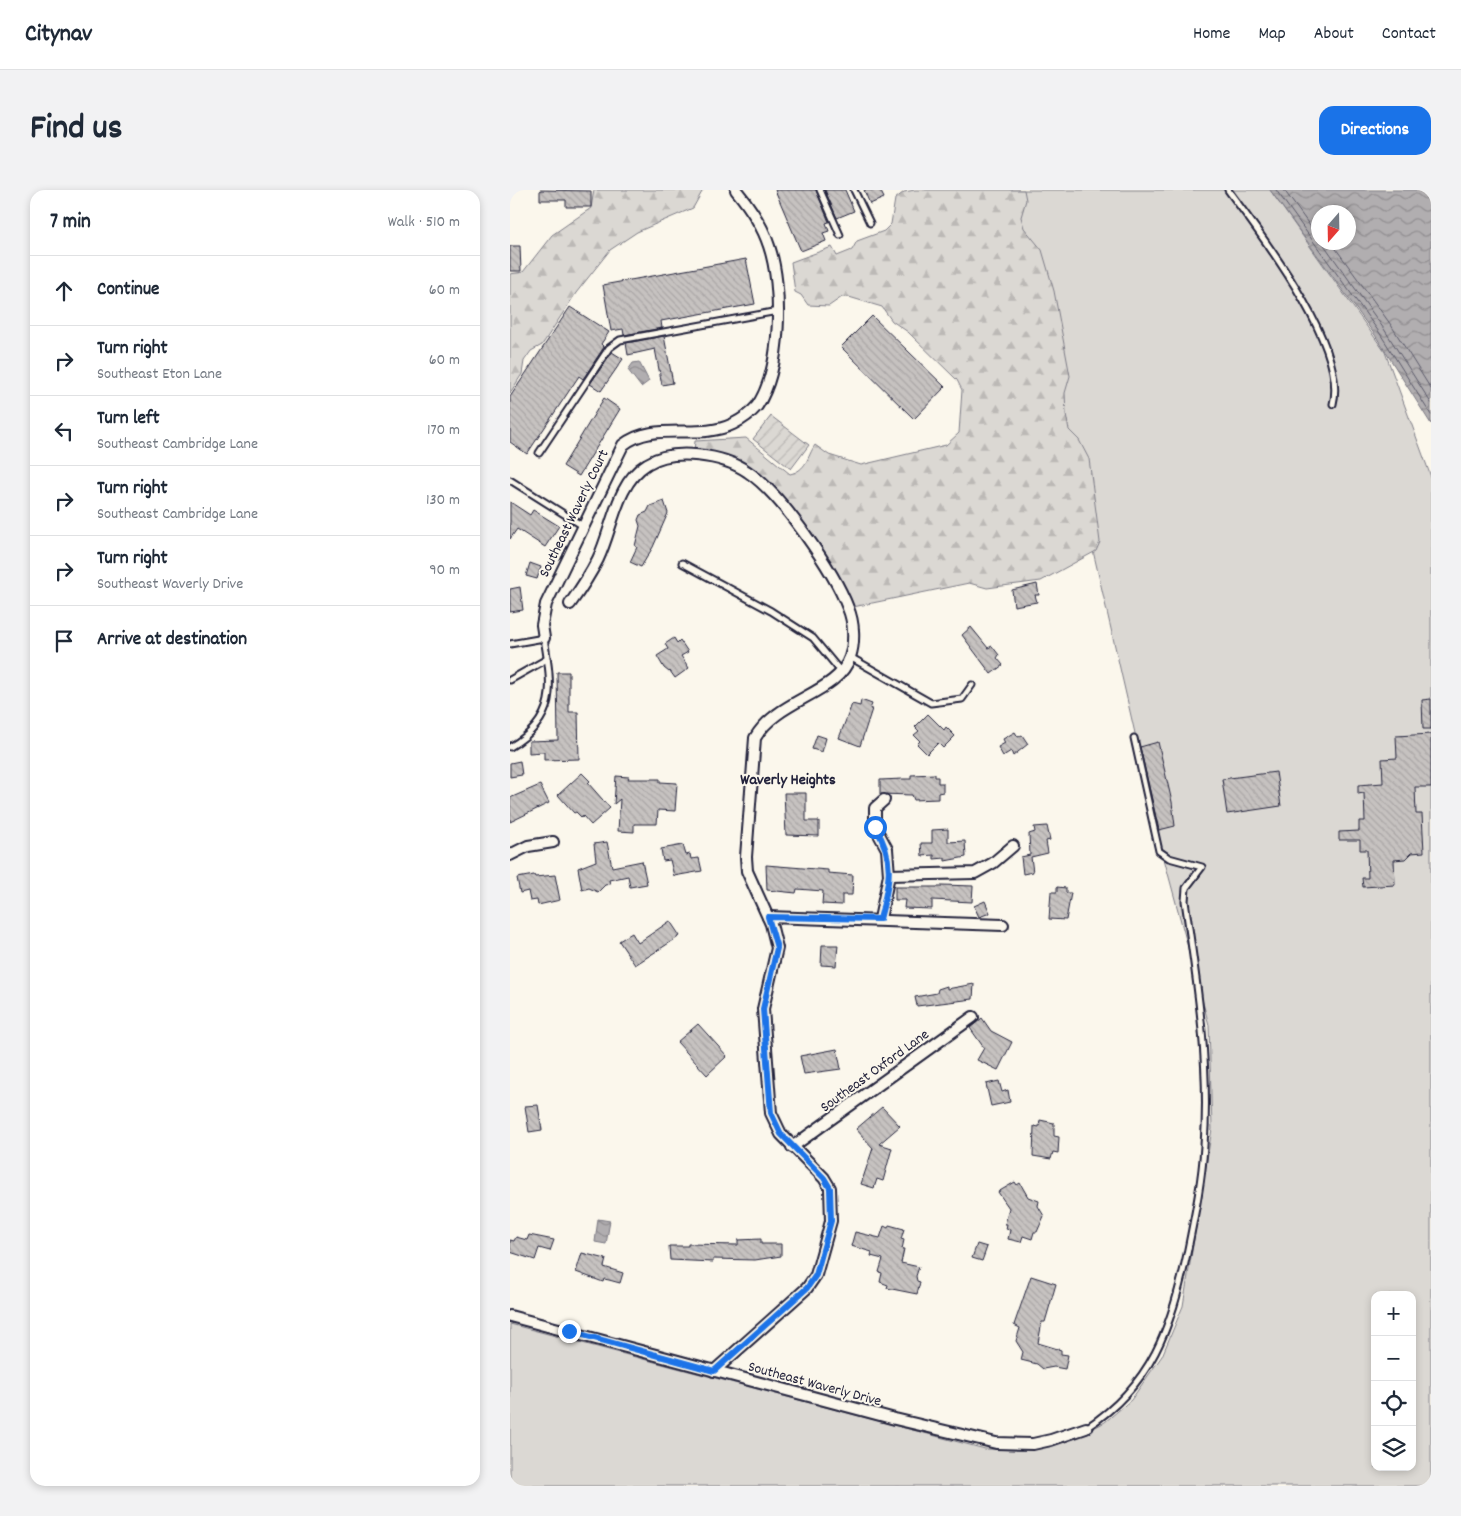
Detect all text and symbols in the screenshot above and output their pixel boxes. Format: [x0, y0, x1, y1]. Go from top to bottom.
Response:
text: Citynav [25, 18, 92, 52]
text: Home [1193, 22, 1230, 47]
text: Map [1258, 22, 1286, 47]
text: About [1314, 22, 1354, 47]
text: Contact [1382, 22, 1436, 47]
text: Find us [30, 105, 122, 155]
button: Directions [1319, 106, 1431, 155]
north arrow [1311, 205, 1356, 250]
text: 7 min [50, 208, 91, 238]
text: Walk · 510 m [388, 211, 460, 234]
icon: ahead [50, 277, 78, 305]
text: Continue [97, 277, 159, 304]
text: 60 m [429, 279, 460, 302]
text: Turn right [97, 336, 168, 363]
icon: right [50, 347, 78, 375]
text: 60 m [429, 349, 460, 372]
text: Southeast Eton Lane [97, 363, 222, 386]
text: Turn left [97, 406, 160, 433]
icon: left [50, 417, 78, 445]
text: 170 m [427, 419, 460, 442]
text: Southeast Cambridge Lane [97, 433, 258, 456]
street label: Southeast Waverly Court [534, 446, 616, 582]
text: Turn right [97, 476, 168, 503]
icon: right [50, 487, 78, 515]
text: 130 m [426, 489, 460, 512]
text: Southeast Cambridge Lane [97, 503, 258, 526]
text: Turn right [97, 546, 168, 573]
icon: right [50, 557, 78, 585]
text: 90 m [429, 559, 460, 582]
text: Southeast Waverly Drive [97, 573, 243, 596]
icon: arrive [50, 627, 78, 655]
text: Arrive at destination [97, 627, 247, 654]
district label: Waverly Heights [740, 769, 836, 792]
route start [864, 816, 887, 839]
street label: Southeast Oxford Lane [816, 1024, 935, 1119]
map controls [1371, 1291, 1416, 1471]
button: + [1371, 1291, 1416, 1336]
route end [558, 1320, 581, 1343]
button: − [1371, 1336, 1416, 1381]
street label: Southeast Waverly Drive [745, 1357, 884, 1413]
button: locate [1371, 1381, 1416, 1426]
button: layers [1371, 1426, 1416, 1471]

